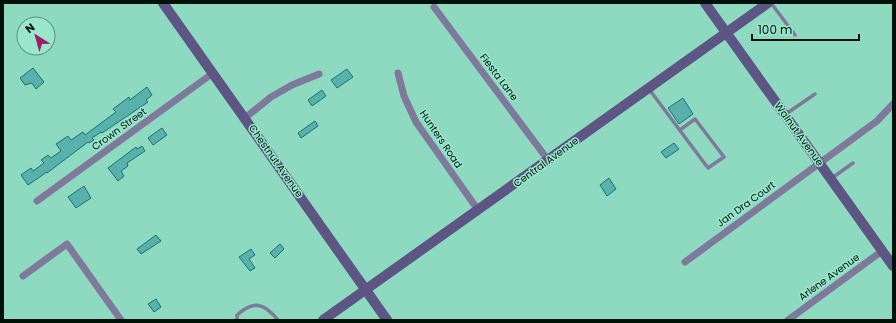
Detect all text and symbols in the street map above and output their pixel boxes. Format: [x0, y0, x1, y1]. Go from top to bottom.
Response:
north arrow [16, 16, 56, 56]
scale bar [752, 16, 859, 42]
text: N [22, 19, 38, 37]
text: 100 m [758, 21, 792, 38]
street label: Fiesta Lane [476, 50, 522, 104]
street label: Walnut Avenue [771, 99, 827, 169]
street label: Crown Street [89, 104, 150, 154]
street label: Hunters Road [416, 107, 466, 171]
street label: Chestnut Avenue [245, 122, 307, 200]
street label: Central Avenue [510, 133, 582, 191]
street label: Jan Dra Court [714, 177, 779, 230]
street label: Arlene Avenue [795, 250, 863, 304]

